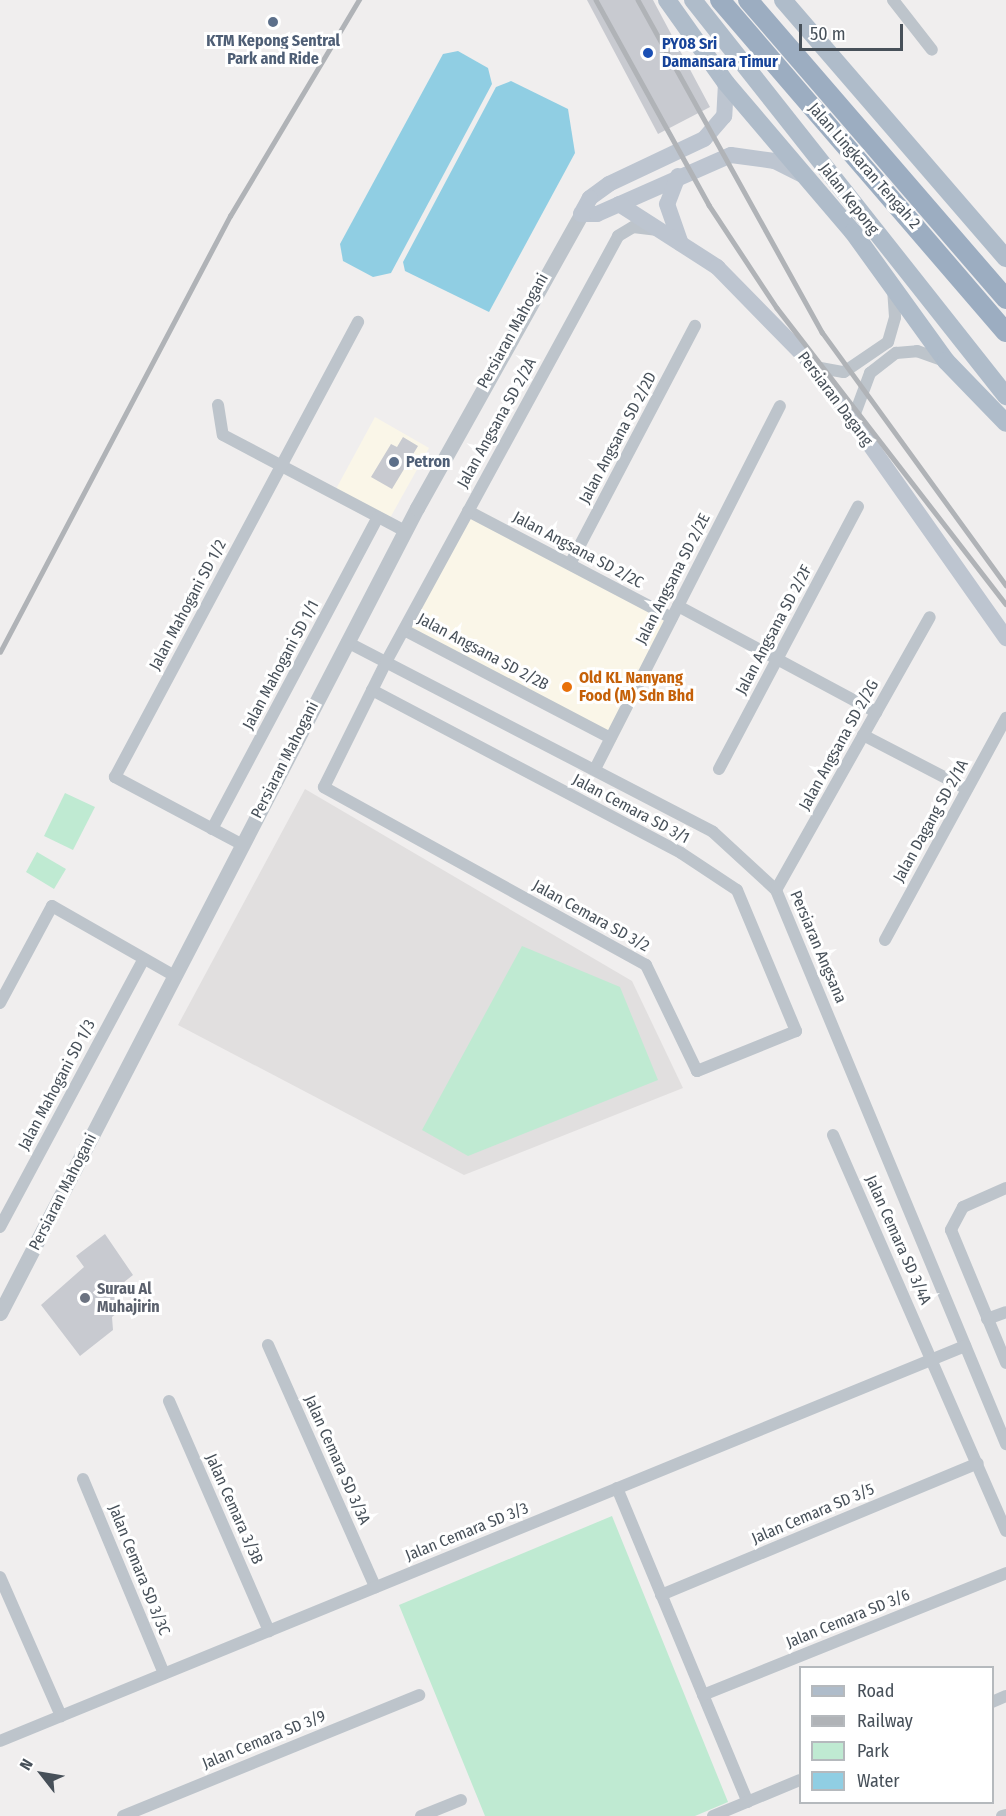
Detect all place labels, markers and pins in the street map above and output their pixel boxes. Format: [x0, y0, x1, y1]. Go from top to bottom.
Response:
marker: KTM Kepong Sentral Park and Ride [266, 15, 280, 29]
place label: KTM Kepong Sentral Park and Ride [206, 31, 340, 69]
place label: PY08 Sri Damansara Timur [662, 34, 778, 72]
marker: PY08 Sri Damansara Timur [639, 44, 657, 62]
place label: Petron [406, 452, 450, 472]
marker: Petron [387, 455, 401, 469]
place label: Old KL Nanyang Food (M) Sdn Bhd [579, 668, 694, 706]
marker: Old KL Nanyang Food (M) Sdn Bhd [560, 680, 574, 694]
place label: Surau Al Muhajirin [97, 1279, 160, 1317]
marker: Surau Al Muhajirin [78, 1291, 92, 1305]

